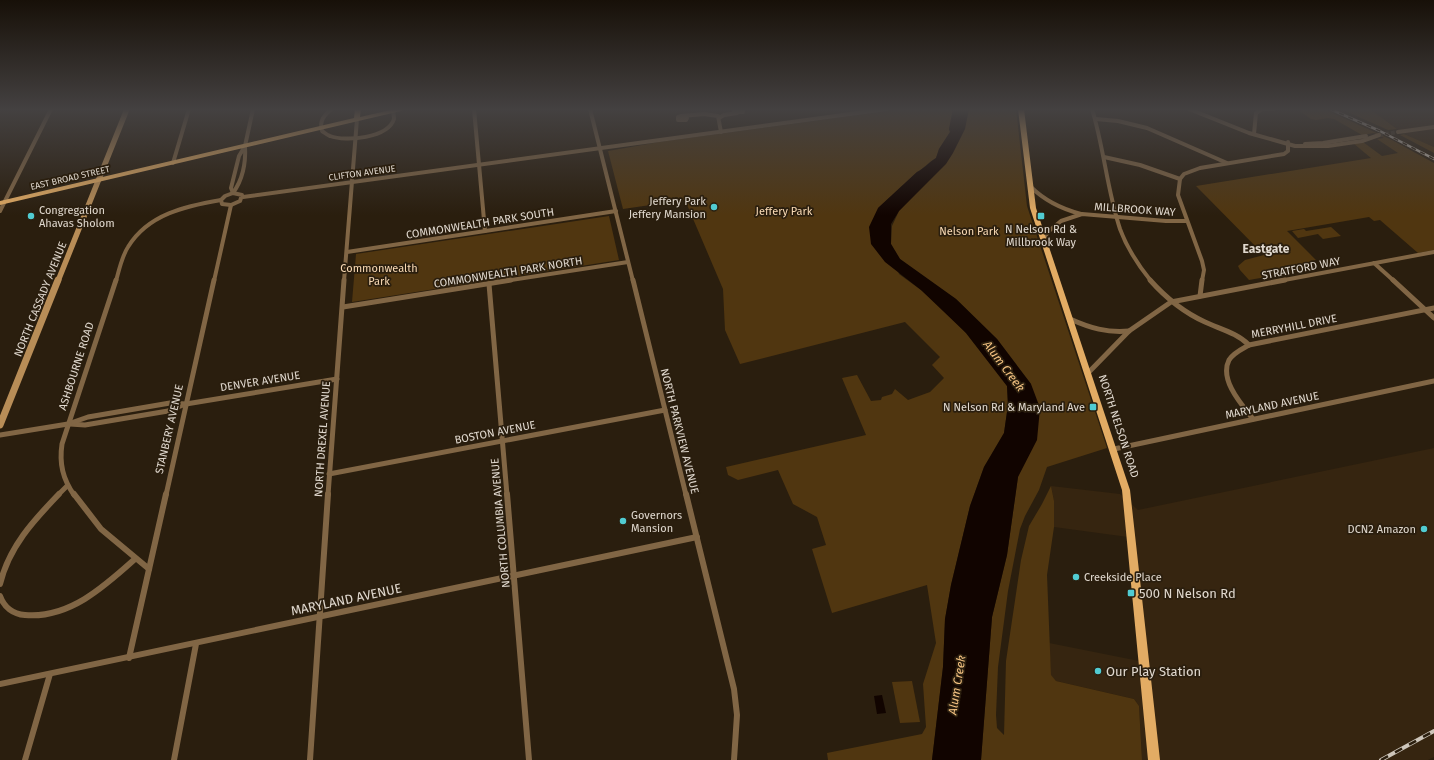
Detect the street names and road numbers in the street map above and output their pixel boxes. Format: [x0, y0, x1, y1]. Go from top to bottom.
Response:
street label: CLIFTON AVENUE [328, 163, 396, 183]
street label: EAST BROAD STREET [29, 164, 111, 192]
street label: MILLBROOK WAY [1094, 200, 1176, 219]
street label: COMMONWEALTH PARK SOUTH [405, 205, 555, 242]
street label: NORTH CASSADY AVENUE [11, 240, 70, 359]
street label: COMMONWEALTH PARK NORTH [433, 254, 583, 291]
street label: STRATFORD WAY [1261, 254, 1342, 282]
street label: MERRYHILL DRIVE [1250, 312, 1338, 341]
street label: ASHBOURNE ROAD [56, 321, 97, 412]
street label: NORTH PARKVIEW AVENUE [658, 367, 701, 495]
street label: DENVER AVENUE [219, 369, 301, 394]
street label: NORTH NELSON ROAD [1096, 373, 1141, 479]
street label: NORTH DREXEL AVENUE [312, 380, 333, 498]
street label: STANBERY AVENUE [153, 383, 186, 475]
street label: MARYLAND AVENUE [1224, 389, 1320, 422]
street label: BOSTON AVENUE [453, 418, 537, 447]
street label: NORTH COLUMBIA AVENUE [488, 457, 513, 588]
street label: MARYLAND AVENUE [289, 580, 403, 619]

